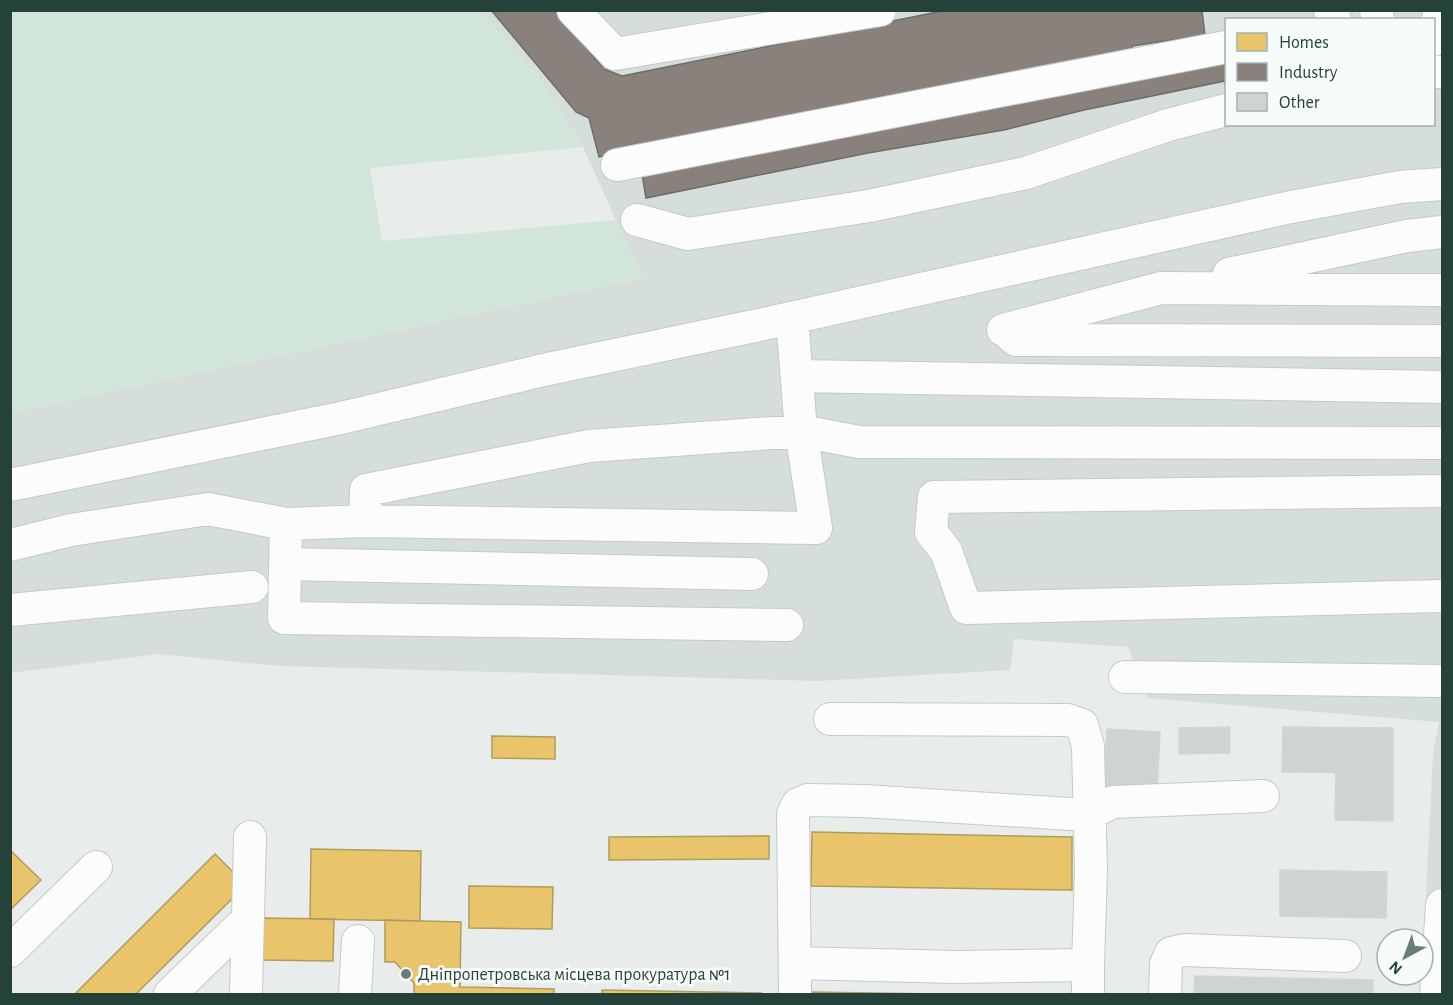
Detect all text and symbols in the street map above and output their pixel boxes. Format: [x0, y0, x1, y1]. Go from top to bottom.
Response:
legend [1225, 18, 1435, 126]
text: Homes [1279, 34, 1329, 52]
text: Industry [1279, 64, 1338, 82]
text: Other [1279, 94, 1320, 112]
north arrow [1375, 927, 1435, 987]
text: N [1386, 958, 1405, 977]
place label: Дніпропетровська місцева прокуратура №1 [418, 966, 731, 984]
marker: Дніпропетровська місцева прокуратура №1 [399, 967, 413, 981]

